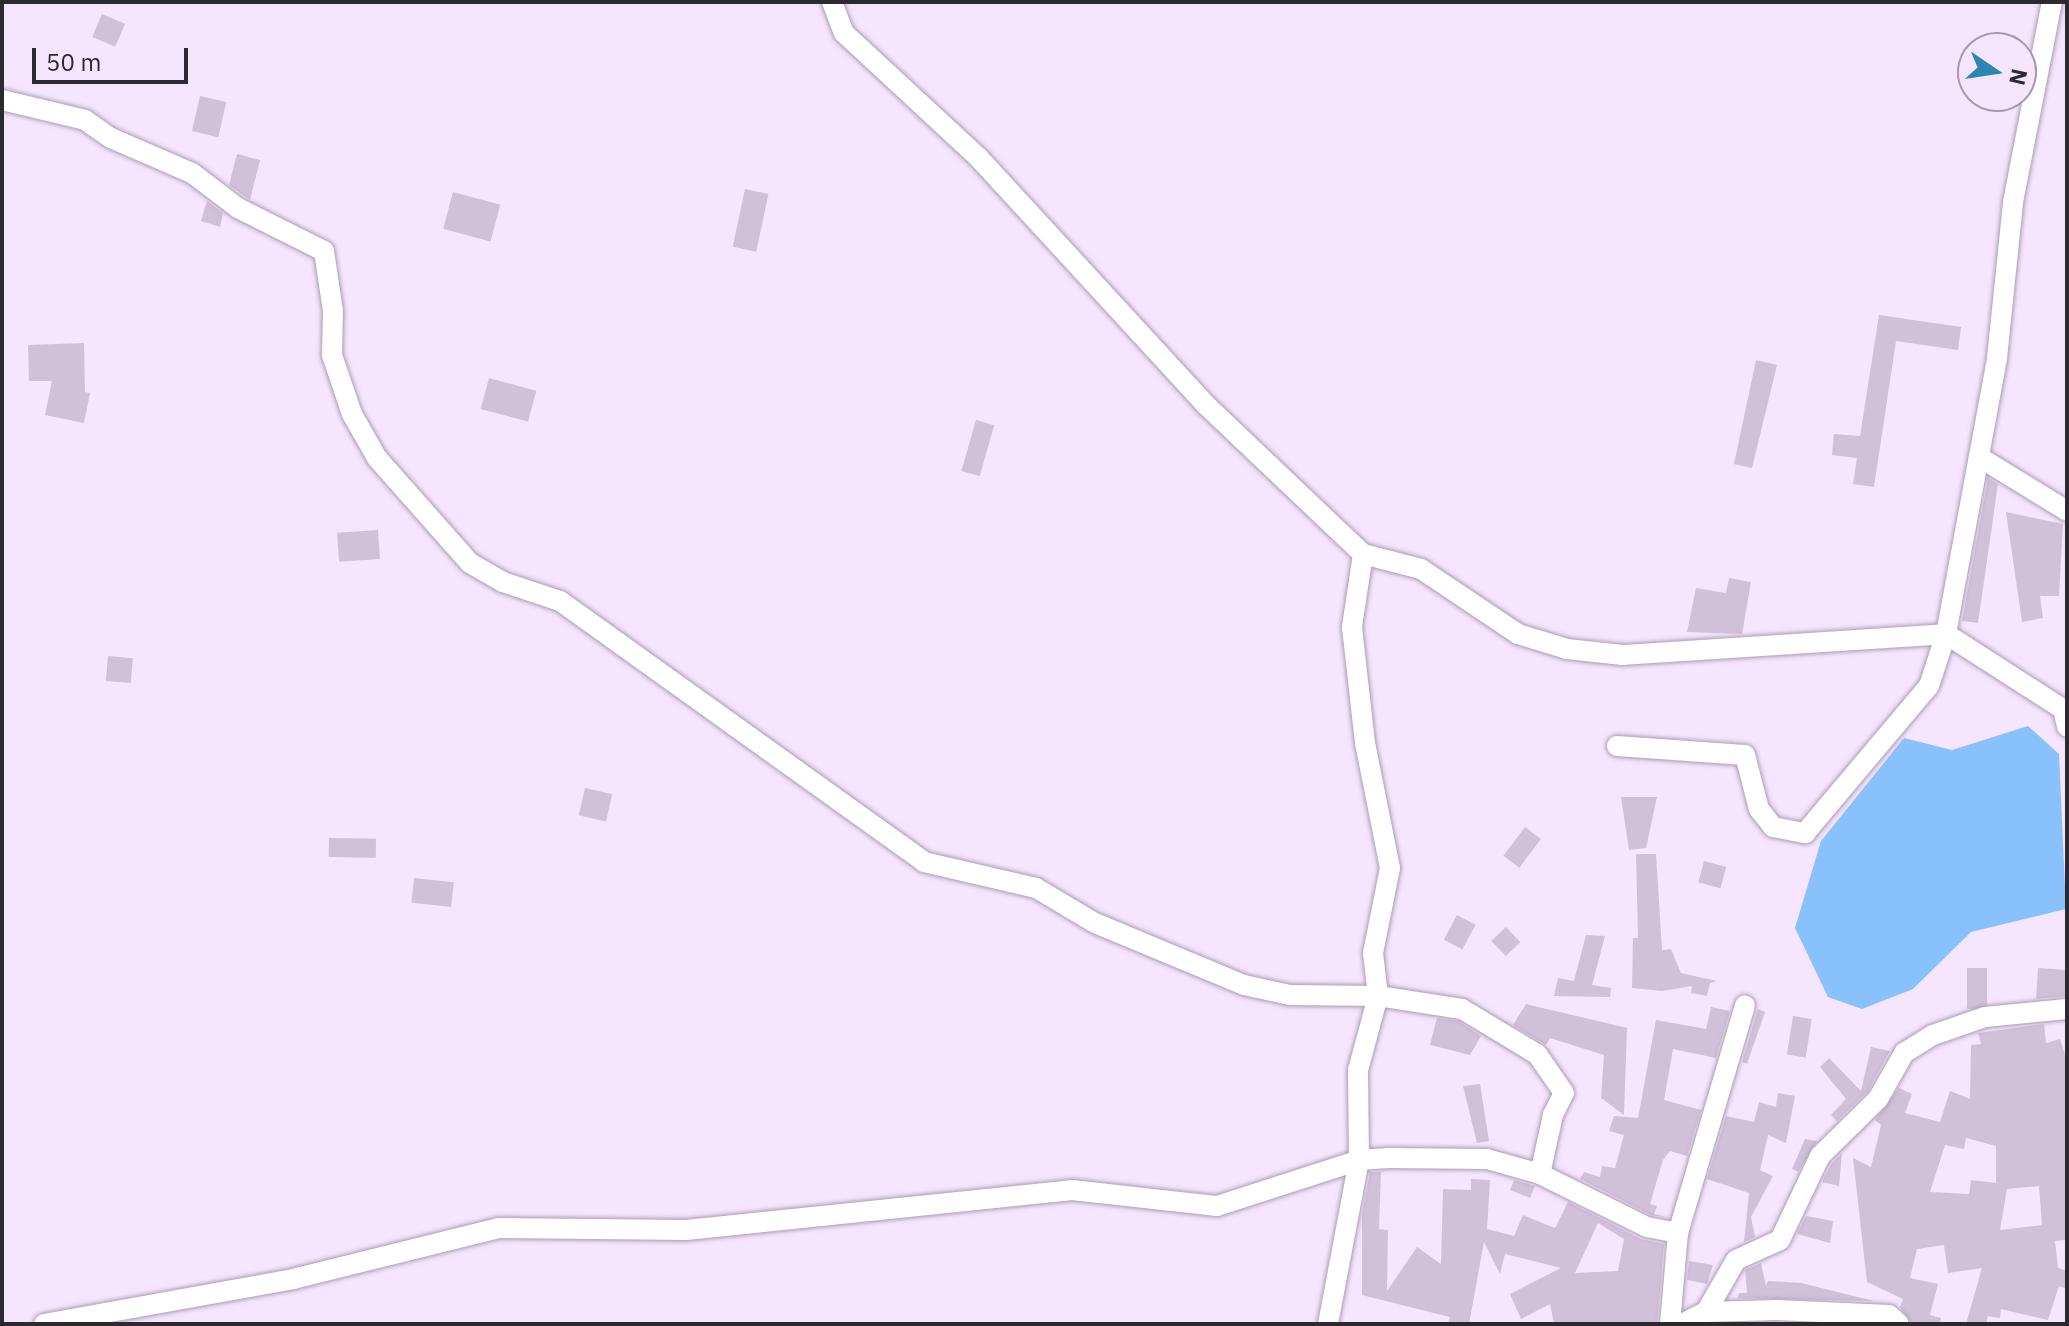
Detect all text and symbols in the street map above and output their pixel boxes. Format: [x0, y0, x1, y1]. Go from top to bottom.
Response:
scale bar [36, 32, 192, 82]
north arrow [1957, 32, 2037, 112]
text: 50 m [46, 46, 101, 78]
text: N [2003, 66, 2035, 88]

